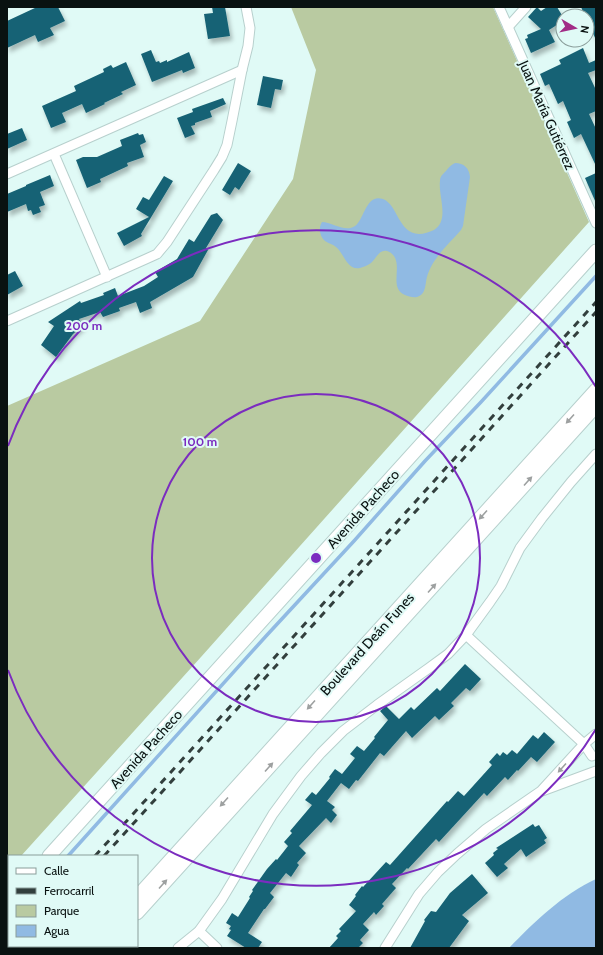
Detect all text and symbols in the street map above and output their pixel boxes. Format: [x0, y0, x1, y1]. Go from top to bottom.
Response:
north arrow [555, 8, 595, 48]
text: N [577, 25, 592, 35]
street label: Juan María Gutiérrez [514, 57, 579, 173]
text: 200 m [66, 318, 102, 333]
one-way arrow [566, 414, 575, 423]
text: 100 m [183, 434, 217, 449]
street label: Avenida Pacheco [323, 466, 403, 552]
one-way arrow [524, 476, 533, 486]
one-way arrow [478, 510, 488, 520]
centre of rings [309, 551, 323, 565]
one-way arrow [427, 583, 436, 593]
street label: Boulevard Deán Funes [316, 589, 418, 699]
one-way arrow [307, 700, 316, 710]
street label: Avenida Pacheco [106, 706, 186, 792]
one-way arrow [265, 762, 274, 773]
one-way arrow [558, 763, 567, 773]
one-way arrow [220, 797, 229, 806]
legend [8, 855, 138, 947]
text: Calle [44, 863, 69, 878]
one-way arrow [158, 880, 167, 889]
text: Ferrocarril [44, 883, 94, 898]
text: Parque [44, 903, 79, 918]
text: Agua [44, 923, 70, 938]

